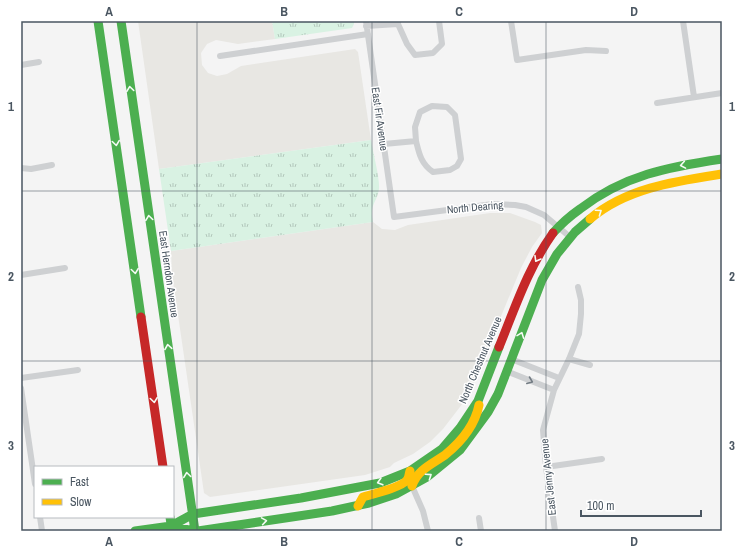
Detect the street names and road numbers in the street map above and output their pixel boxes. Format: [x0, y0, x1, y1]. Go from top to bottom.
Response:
street label: East Fir Avenue [369, 86, 391, 152]
street label: North Dearing [446, 198, 504, 216]
street label: East Herndon Avenue [156, 230, 182, 318]
street label: North Chestnut Avenue [455, 314, 505, 406]
street label: East Jenny Avenue [537, 438, 559, 516]

